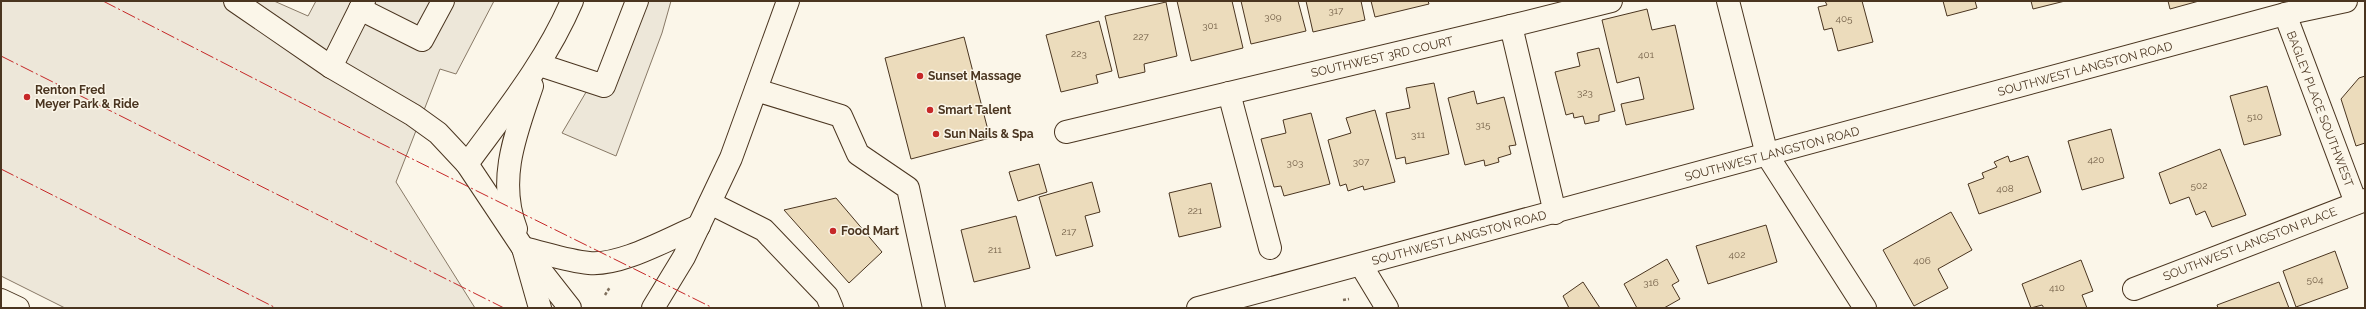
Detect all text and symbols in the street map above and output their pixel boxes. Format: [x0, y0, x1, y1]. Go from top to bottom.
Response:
house number: 317 [1329, 5, 1344, 16]
house number: 309 [1264, 11, 1282, 22]
house number: 405 [1835, 13, 1853, 24]
house number: 301 [1202, 20, 1219, 31]
street label: BAGLEY PLACE SOUTHWEST [2284, 29, 2356, 190]
house number: 227 [1133, 31, 1150, 42]
street label: SOUTHWEST 3RD COURT [1309, 34, 1455, 80]
street label: SOUTHWEST LANGSTON ROAD [1996, 39, 2174, 99]
house number: 223 [1071, 48, 1087, 59]
house number: 401 [1638, 49, 1655, 60]
place label: Sunset Massage [928, 69, 1021, 83]
marker: Sunset Massage [915, 71, 925, 81]
place label: Renton Fred Meyer Park & Ride [35, 83, 139, 111]
house number: 323 [1577, 87, 1593, 98]
marker: Renton Fred Meyer Park & Ride [22, 92, 32, 102]
place label: Smart Talent [938, 103, 1012, 117]
marker: Smart Talent [925, 105, 935, 115]
house number: 510 [2247, 111, 2263, 122]
house number: 315 [1475, 119, 1491, 130]
street label: SOUTHWEST LANGSTON ROAD [1683, 124, 1861, 184]
place label: Sun Nails & Spa [944, 127, 1034, 141]
marker: Sun Nails & Spa [931, 129, 941, 139]
house number: 311 [1411, 129, 1426, 140]
house number: 420 [2088, 154, 2104, 165]
house number: 307 [1353, 156, 1370, 167]
house number: 303 [1287, 157, 1303, 168]
house number: 502 [2191, 180, 2207, 191]
house number: 408 [1996, 183, 2014, 194]
street label: SOUTHWEST LANGSTON PLACE [2161, 204, 2339, 284]
house number: 221 [1188, 205, 1203, 216]
street label: SOUTHWEST LANGSTON ROAD [1370, 208, 1548, 268]
place label: Food Mart [841, 224, 900, 238]
marker: Food Mart [828, 226, 838, 236]
house number: 217 [1062, 226, 1077, 237]
house number: 211 [988, 244, 1003, 255]
house number: 402 [1729, 249, 1745, 260]
house number: 406 [1913, 255, 1931, 266]
house number: 504 [2306, 274, 2324, 285]
house number: 316 [1643, 277, 1659, 288]
house number: 410 [2049, 282, 2065, 293]

